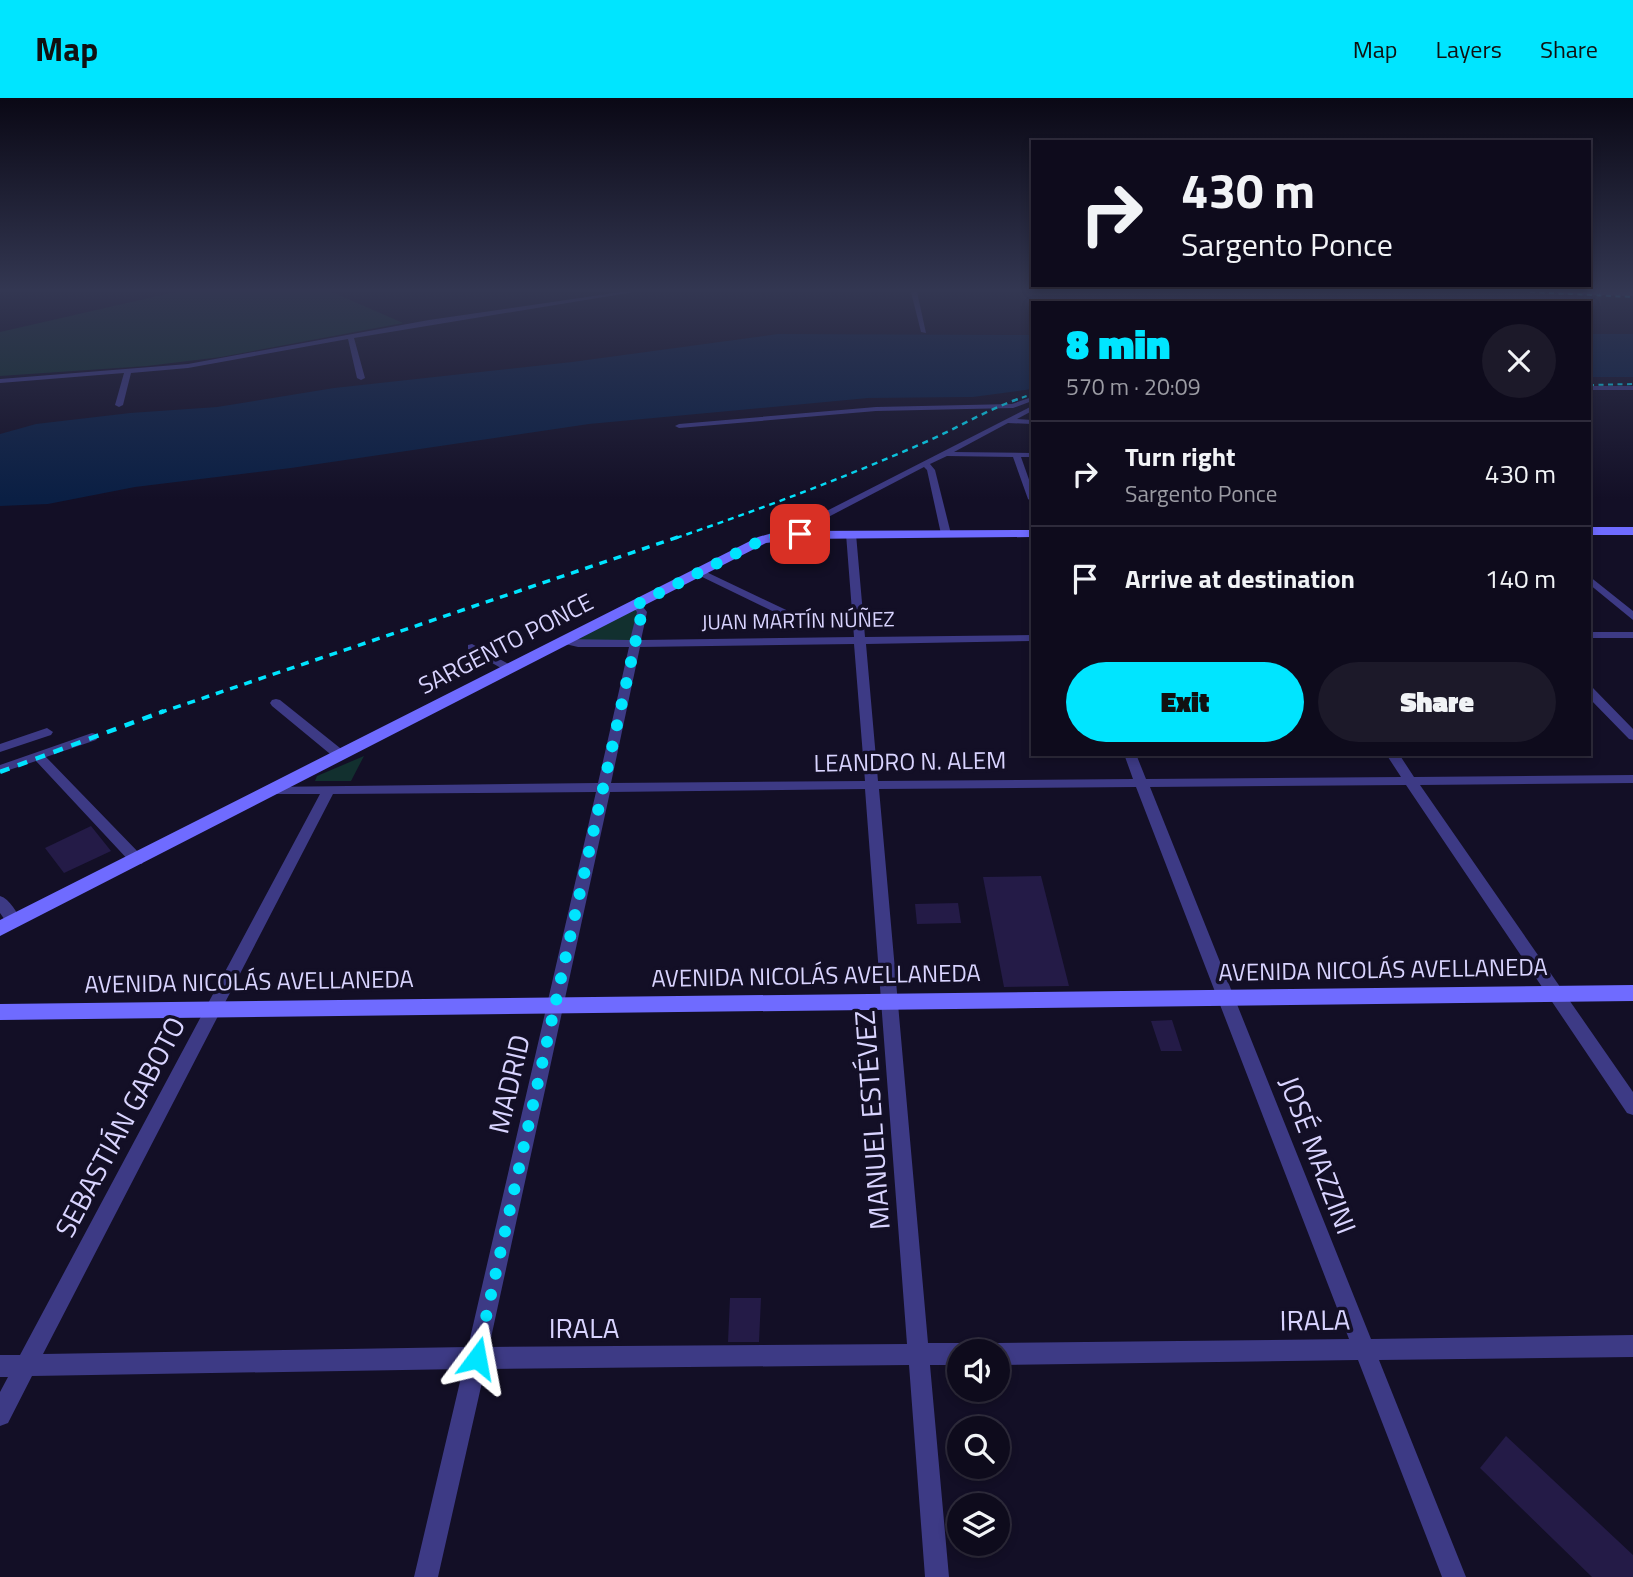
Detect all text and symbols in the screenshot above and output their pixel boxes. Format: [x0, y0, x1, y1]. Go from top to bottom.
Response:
text: Map [35, 24, 98, 74]
text: Map [1353, 31, 1398, 67]
text: Layers [1436, 31, 1502, 67]
text: Share [1540, 31, 1598, 67]
text: 430 m [1181, 152, 1315, 227]
icon: right [1066, 168, 1157, 259]
text: Sargento Ponce [1181, 220, 1393, 268]
text: 8 min [1066, 311, 1170, 375]
button: close [1482, 324, 1556, 398]
text: 570 m · 20:09 [1066, 369, 1201, 404]
text: Turn right [1125, 437, 1236, 476]
text: 430 m [1485, 454, 1556, 493]
icon: right [1066, 455, 1104, 493]
text: Sargento Ponce [1125, 476, 1277, 511]
pin [770, 504, 830, 564]
icon: arrive [781, 515, 819, 553]
text: Arrive at destination [1125, 559, 1355, 598]
text: 140 m [1485, 559, 1556, 598]
icon: arrive [1066, 560, 1104, 598]
street label: SARGENTO PONCE [412, 583, 599, 703]
street label: JUAN MARTÍN NÚÑEZ [701, 602, 895, 638]
button: Exit [1066, 662, 1304, 742]
button: Share [1318, 662, 1556, 742]
street label: LEANDRO N. ALEM [813, 741, 1007, 781]
street label: AVENIDA NICOLÁS AVELLANEDA [1218, 948, 1548, 990]
street label: AVENIDA NICOLÁS AVELLANEDA [651, 954, 981, 996]
street label: AVENIDA NICOLÁS AVELLANEDA [84, 960, 414, 1002]
street label: SEBASTIÁN GABOTO [43, 1009, 196, 1245]
street label: MANUEL ESTÉVEZ [842, 1009, 901, 1231]
street label: MADRID [476, 1030, 541, 1138]
street label: JOSÉ MAZZINI [1269, 1069, 1368, 1240]
street label: IRALA [1279, 1297, 1351, 1342]
street label: IRALA [549, 1306, 620, 1349]
position arrow [440, 1321, 514, 1395]
map controls [947, 1339, 1010, 1556]
button: sound [947, 1339, 1010, 1402]
button: search [947, 1416, 1010, 1479]
button: layers [947, 1493, 1010, 1556]

